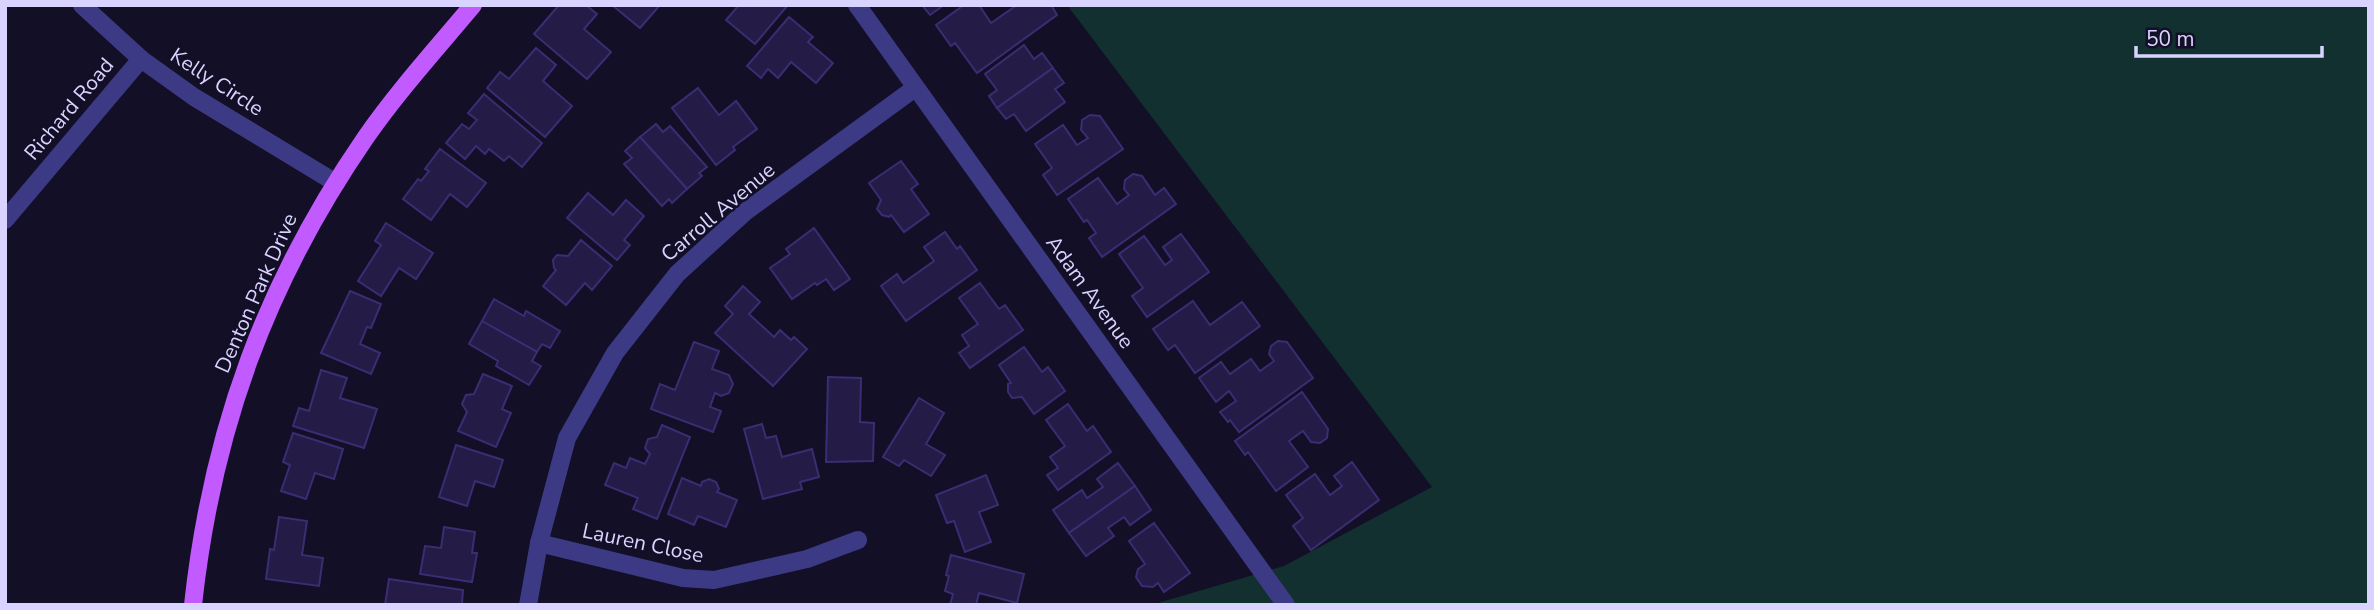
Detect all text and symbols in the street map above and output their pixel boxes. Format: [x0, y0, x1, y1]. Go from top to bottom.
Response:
scale bar [2136, 14, 2322, 58]
text: 50 m [2146, 25, 2195, 53]
street label: Kelly Circle [165, 41, 269, 123]
street label: Richard Road [18, 52, 120, 166]
street label: Carroll Avenue [655, 156, 781, 268]
street label: Denton Park Drive [208, 209, 304, 377]
street label: Adam Avenue [1039, 230, 1141, 354]
street label: Lauren Close [580, 516, 706, 570]

